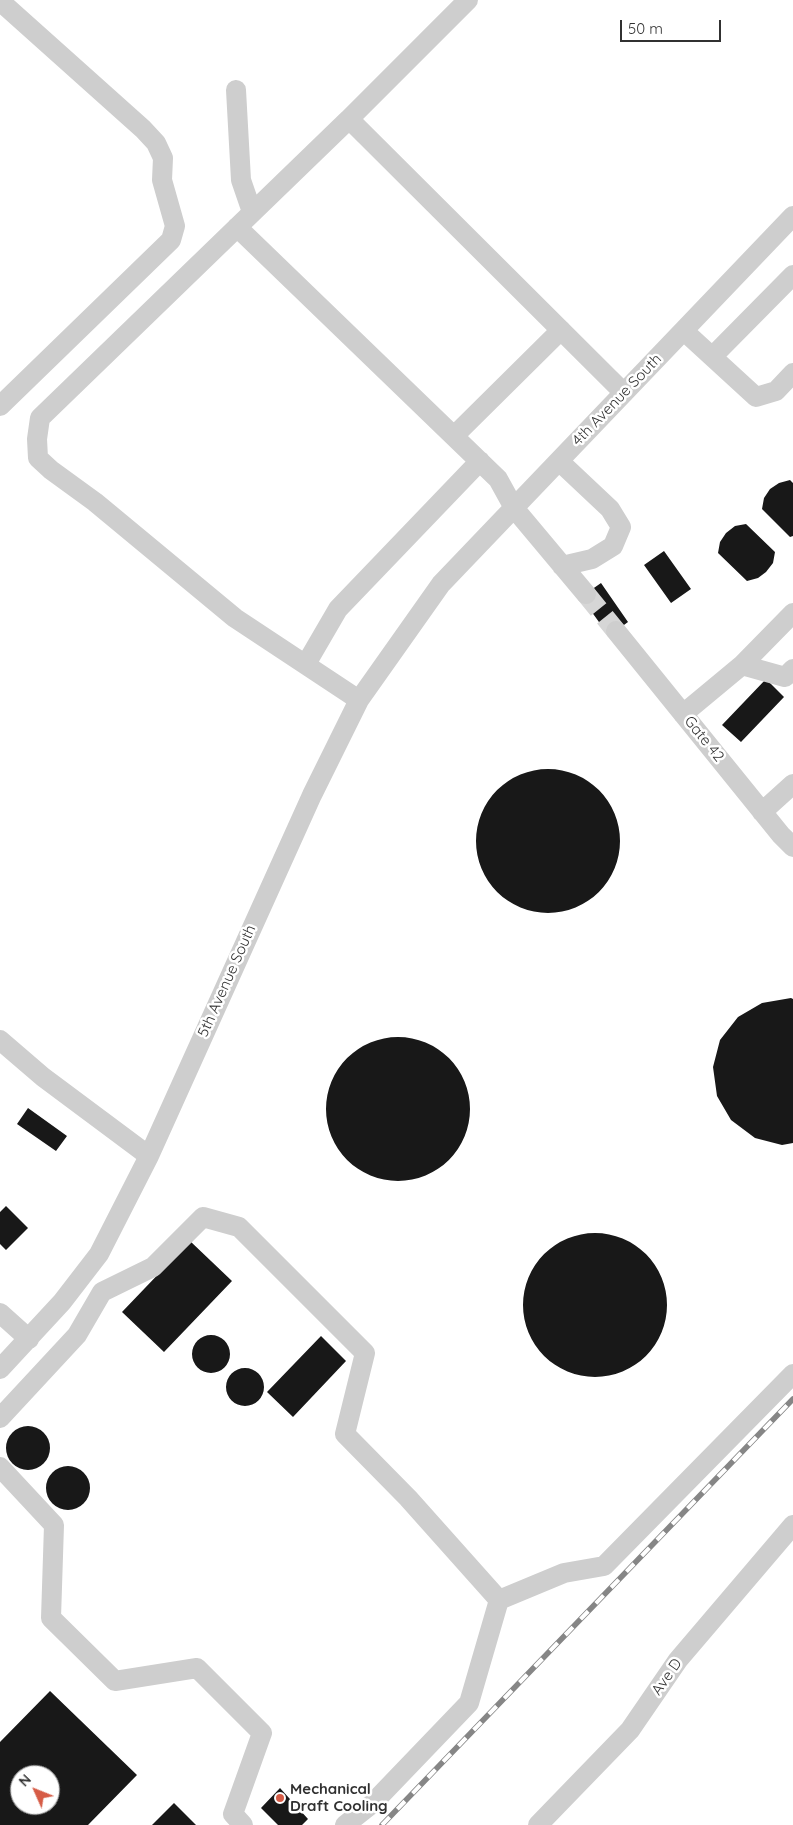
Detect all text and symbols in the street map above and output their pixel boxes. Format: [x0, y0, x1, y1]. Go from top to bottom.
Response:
scale bar [623, 10, 724, 42]
text: 50 m [628, 19, 663, 38]
street label: 4th Avenue South [569, 350, 665, 450]
street label: Gate 42 [680, 713, 728, 765]
street label: 5th Avenue South [194, 922, 260, 1040]
street label: Ave D [648, 1655, 686, 1699]
north arrow [10, 1765, 60, 1815]
text: N [15, 1770, 35, 1790]
place label: Mechanical Draft Cooling [290, 1780, 388, 1815]
marker: Mechanical Draft Cooling [274, 1792, 286, 1804]

